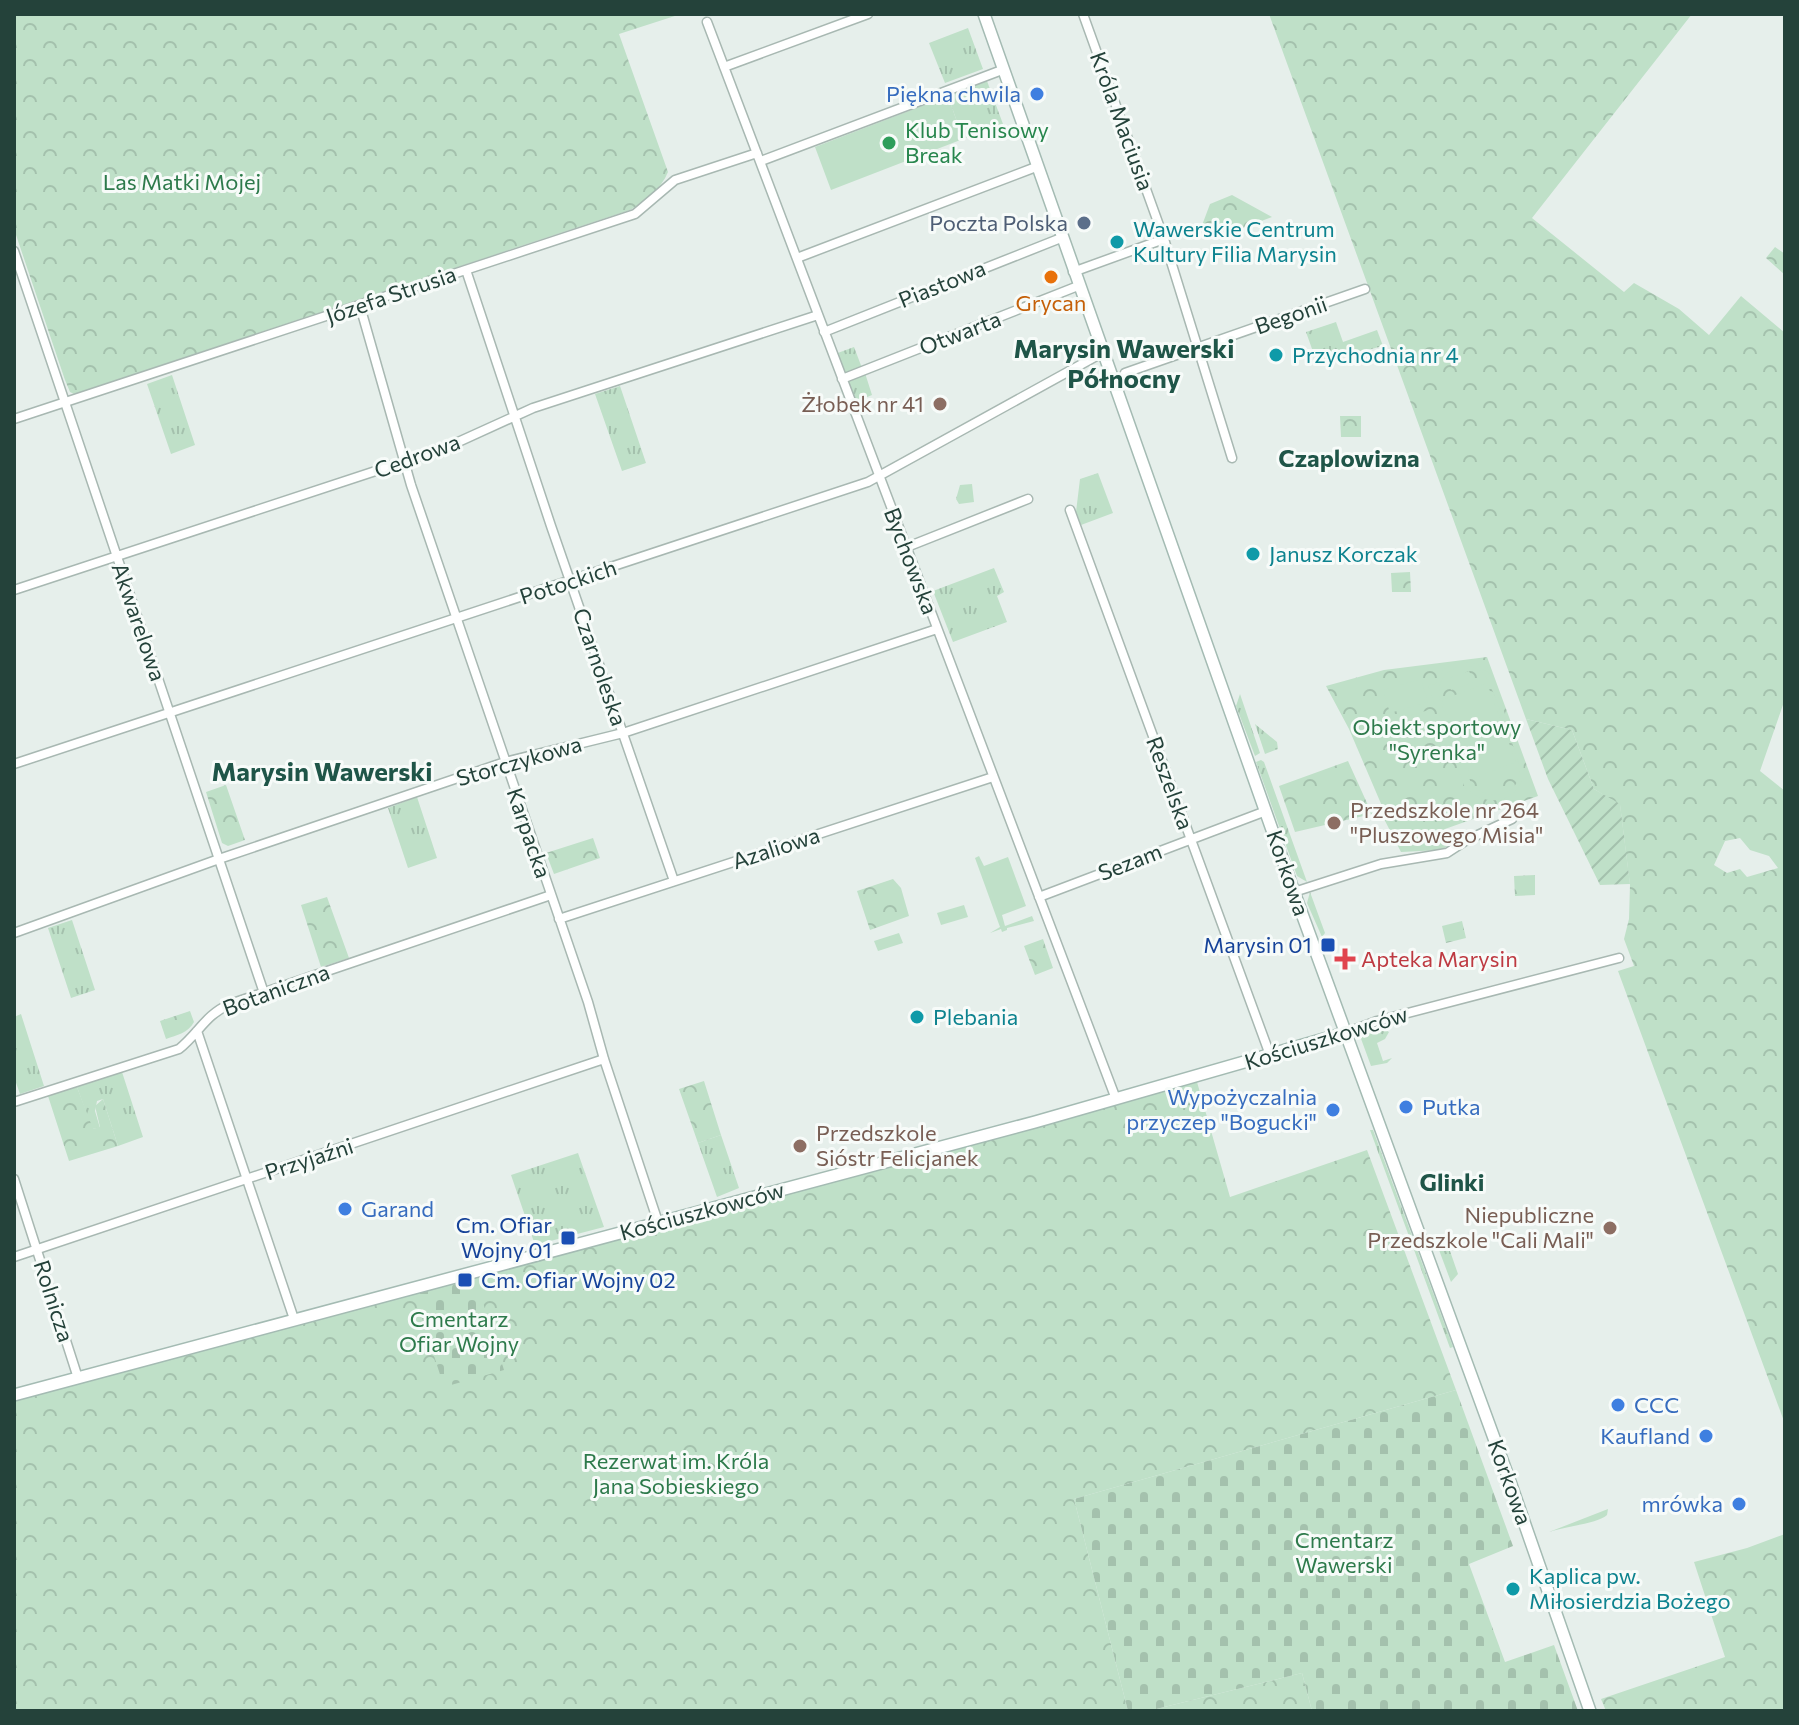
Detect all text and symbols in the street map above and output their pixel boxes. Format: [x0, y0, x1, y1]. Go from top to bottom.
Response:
street label: Króla Maciusia [1085, 48, 1160, 194]
place label: Piękna chwila [886, 80, 1021, 107]
marker: Piękna chwila [1028, 85, 1046, 103]
place label: Klub Tenisowy Break [905, 116, 1049, 168]
marker: Klub Tenisowy Break [880, 134, 898, 152]
park label: Las Matki Mojej [103, 168, 261, 195]
place label: Poczta Polska [929, 209, 1068, 236]
marker: Poczta Polska [1075, 214, 1093, 232]
place label: Wawerskie Centrum Kultury Filia Marysin [1133, 215, 1337, 267]
marker: Wawerskie Centrum Kultury Filia Marysin [1108, 233, 1126, 251]
street label: Piastowa [894, 254, 989, 313]
street label: Józefa Strusia [322, 260, 460, 329]
marker: Grycan [1042, 268, 1060, 286]
place label: Grycan [1016, 289, 1086, 316]
street label: Begonii [1251, 290, 1330, 339]
street label: Otwarta [915, 305, 1004, 360]
district label: Marysin Wawerski Północny [1013, 332, 1235, 393]
place label: Przychodnia nr 4 [1292, 341, 1459, 368]
marker: Przychodnia nr 4 [1267, 346, 1285, 364]
place label: Żłobek nr 41 [801, 390, 924, 417]
marker: Żłobek nr 41 [931, 395, 949, 413]
street label: Cedrowa [370, 428, 463, 484]
district label: Czaplowizna [1278, 443, 1420, 472]
street label: Bychowska [879, 504, 944, 618]
place label: Janusz Korczak [1269, 540, 1418, 567]
marker: Janusz Korczak [1244, 545, 1262, 563]
street label: Potockich [516, 553, 620, 610]
street label: Akwarelowa [107, 559, 172, 685]
street label: Czarnoleska [568, 604, 633, 729]
park label: Obiekt sportowy "Syrenka" [1353, 713, 1521, 765]
street label: Storczykowa [453, 730, 585, 791]
street label: Reszelska [1141, 733, 1200, 833]
district label: Marysin Wawerski [211, 755, 433, 786]
street label: Karpacka [501, 784, 558, 882]
place label: Przedszkole nr 264 "Pluszowego Misia" [1350, 796, 1543, 848]
marker: Przedszkole nr 264 "Pluszowego Misia" [1325, 814, 1343, 832]
street label: Azaliowa [729, 821, 823, 874]
street label: Korkowa [1261, 826, 1316, 919]
street label: Sezam [1094, 837, 1166, 886]
place label: Marysin 01 [1203, 931, 1312, 958]
marker: Marysin 01 [1319, 936, 1337, 954]
place label: Apteka Marysin [1361, 945, 1518, 972]
marker: Apteka Marysin [1336, 950, 1354, 968]
street label: Botaniczna [219, 958, 333, 1021]
street label: Kościuszkowców [1241, 1000, 1411, 1075]
place label: Plebania [933, 1003, 1018, 1030]
marker: Plebania [908, 1008, 926, 1026]
place label: Wypożyczalnia przyczep "Bogucki" [1126, 1083, 1317, 1135]
place label: Putka [1422, 1093, 1481, 1120]
marker: Putka [1397, 1098, 1415, 1116]
marker: Wypożyczalnia przyczep "Bogucki" [1324, 1101, 1342, 1119]
place label: Przedszkole Sióstr Felicjanek [816, 1119, 979, 1171]
street label: Przyjaźni [261, 1132, 356, 1185]
marker: Przedszkole Sióstr Felicjanek [791, 1137, 809, 1155]
district label: Glinki [1419, 1167, 1485, 1196]
street label: Kościuszkowców [617, 1175, 788, 1245]
place label: Garand [361, 1195, 434, 1222]
marker: Garand [336, 1200, 354, 1218]
place label: Niepubliczne Przedszkole "Cali Mali" [1367, 1201, 1594, 1253]
place label: Cm. Ofiar Wojny 01 [456, 1211, 552, 1263]
marker: Niepubliczne Przedszkole "Cali Mali" [1601, 1219, 1619, 1237]
marker: Cm. Ofiar Wojny 01 [559, 1229, 577, 1247]
street label: Rolnicza [29, 1257, 80, 1345]
place label: Cm. Ofiar Wojny 02 [481, 1266, 676, 1293]
marker: Cm. Ofiar Wojny 02 [456, 1271, 474, 1289]
park label: Cmentarz Ofiar Wojny [399, 1305, 519, 1357]
place label: CCC [1634, 1391, 1679, 1418]
marker: CCC [1609, 1396, 1627, 1414]
place label: Kaufland [1600, 1422, 1690, 1449]
marker: Kaufland [1697, 1427, 1715, 1445]
street label: Korkowa [1483, 1435, 1538, 1528]
park label: Rezerwat im. Króla Jana Sobieskiego [583, 1447, 769, 1499]
place label: mrówka [1642, 1490, 1723, 1517]
marker: mrówka [1730, 1495, 1748, 1513]
park label: Cmentarz Wawerski [1295, 1526, 1393, 1578]
place label: Kaplica pw. Miłosierdzia Bożego [1529, 1562, 1731, 1614]
marker: Kaplica pw. Miłosierdzia Bożego [1504, 1580, 1522, 1598]

